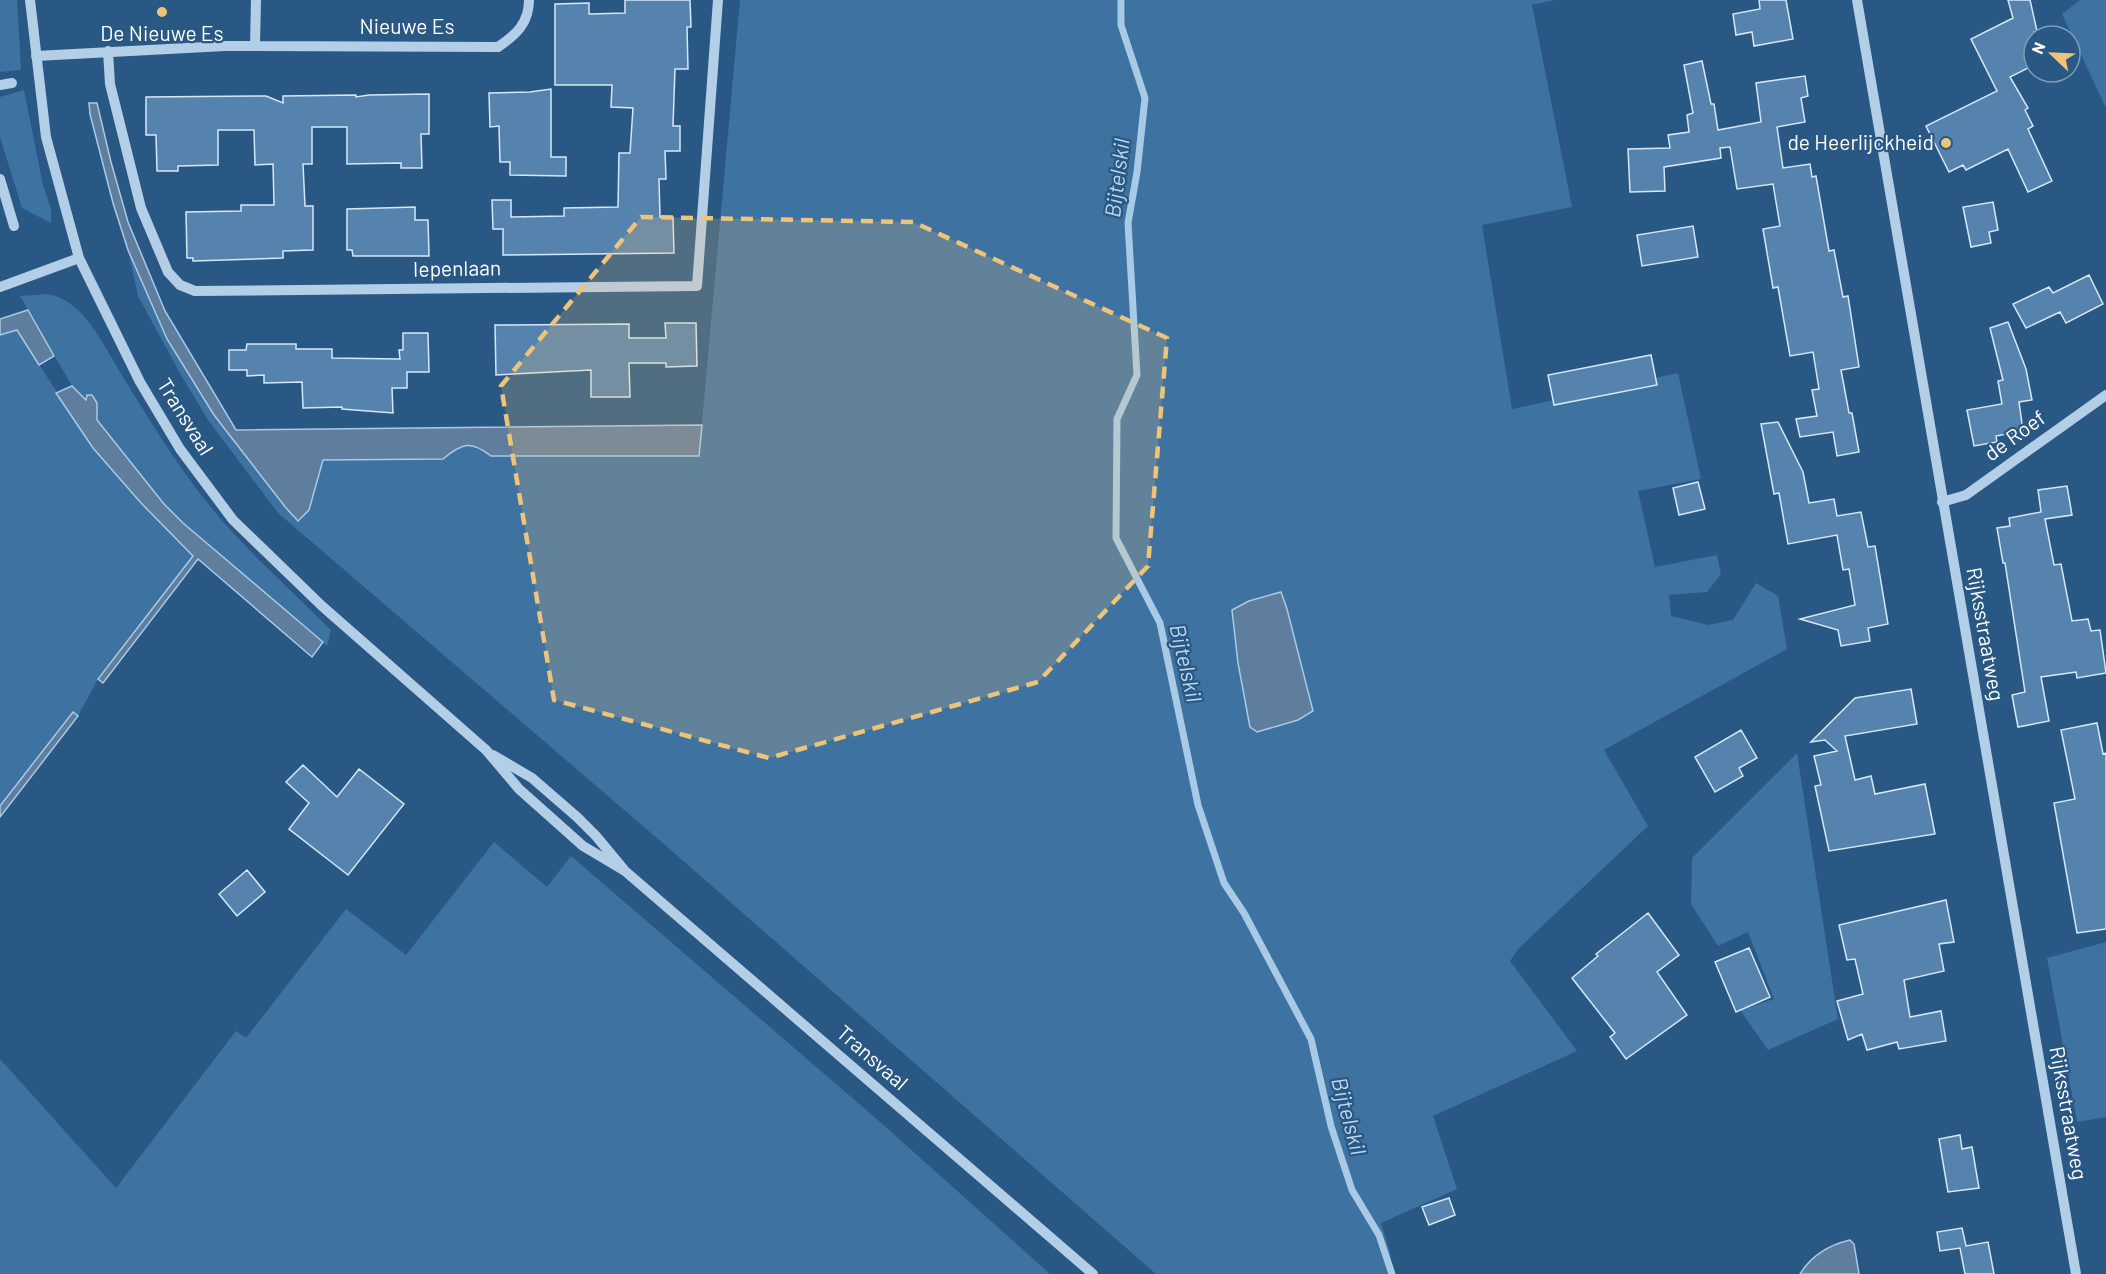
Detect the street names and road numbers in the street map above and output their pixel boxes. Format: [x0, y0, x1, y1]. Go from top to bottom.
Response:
street label: Nieuwe Es [360, 13, 454, 38]
street label: Iepenlaan [413, 254, 501, 281]
street label: Transvaal [153, 373, 220, 459]
street label: de Roef [1979, 404, 2050, 465]
street label: Rijksstraatweg [1962, 565, 2011, 702]
street label: Transvaal [832, 1019, 914, 1095]
street label: Rijksstraatweg [2045, 1044, 2094, 1181]

